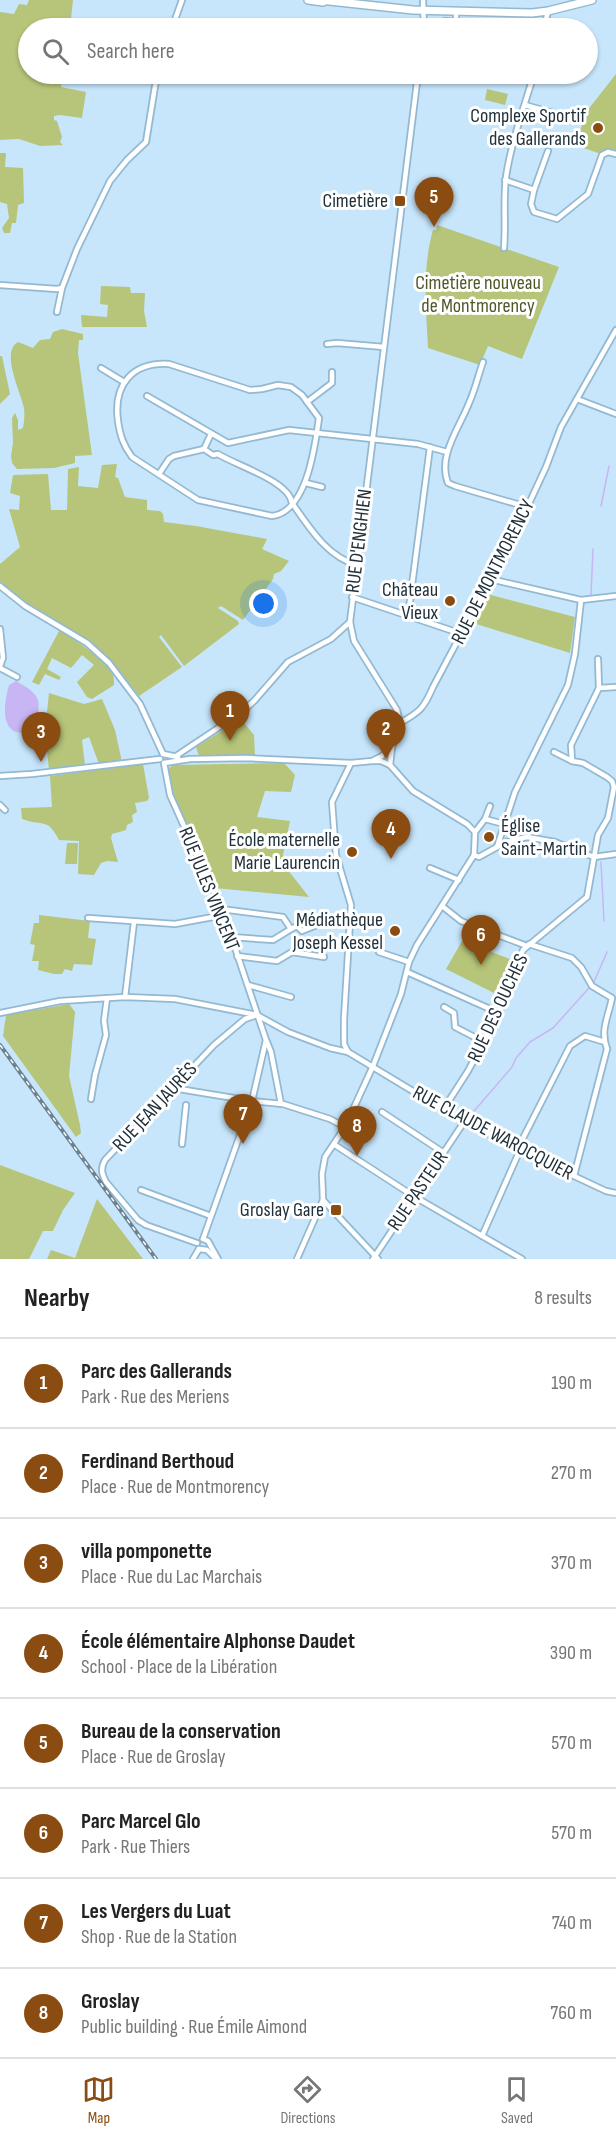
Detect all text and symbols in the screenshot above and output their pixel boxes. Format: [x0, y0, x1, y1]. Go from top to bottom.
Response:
search box [18, 18, 598, 84]
icon: search [39, 35, 72, 68]
text: Search here [87, 38, 174, 65]
place label: Complexe Sportif des Gallerands [470, 104, 586, 151]
marker: Complexe Sportif des Gallerands [591, 121, 605, 135]
pin: 5 [414, 178, 454, 227]
place label: Cimetière [322, 189, 388, 213]
marker: Cimetière [393, 194, 407, 208]
park label: Cimetière nouveau de Montmorency [415, 271, 541, 318]
street label: RUE D'ENGHIEN [341, 488, 377, 594]
street label: RUE DE MONTMORENCY [446, 495, 540, 648]
place label: Château Vieux [382, 578, 438, 625]
your location [249, 589, 278, 618]
marker: Château Vieux [443, 594, 457, 608]
pin: 1 [210, 692, 250, 741]
pin: 2 [366, 710, 406, 759]
pin: 3 [22, 712, 60, 762]
pin: 4 [372, 810, 410, 859]
place label: Église Saint-Martin [501, 814, 587, 861]
street label: RUE JULES VINCENT [173, 824, 245, 954]
place label: École maternelle Marie Laurencin [228, 828, 340, 875]
marker: Église Saint-Martin [482, 830, 496, 844]
marker: École maternelle Marie Laurencin [345, 845, 359, 859]
place label: Médiathèque Joseph Kessel [292, 908, 383, 955]
pin: 6 [462, 916, 500, 965]
marker: Médiathèque Joseph Kessel [388, 924, 402, 938]
street label: RUE DES OUCHES [462, 950, 534, 1066]
street label: RUE JEAN JAURÈS [108, 1057, 202, 1157]
street label: RUE CLAUDE WAROCQUIER [409, 1081, 577, 1185]
pin: 7 [224, 1094, 262, 1144]
pin: 8 [338, 1106, 376, 1156]
street label: RUE PASTEUR [383, 1147, 453, 1235]
place label: Groslay Gare [240, 1198, 324, 1222]
marker: Groslay Gare [329, 1203, 343, 1217]
text: Nearby [24, 1283, 90, 1314]
text: 8 results [534, 1286, 592, 1310]
text: Parc des Gallerands [81, 1358, 232, 1385]
text: 1 [40, 1371, 47, 1395]
text: 190 m [551, 1371, 592, 1395]
text: Park · Rue des Meriens [81, 1385, 229, 1409]
text: Ferdinand Berthoud [81, 1448, 234, 1475]
text: 2 [39, 1461, 48, 1485]
text: 270 m [551, 1461, 592, 1485]
text: Place · Rue de Montmorency [81, 1475, 269, 1499]
text: villa pomponette [81, 1538, 212, 1565]
text: 3 [39, 1551, 48, 1575]
text: 370 m [551, 1551, 592, 1575]
text: Place · Rue du Lac Marchais [81, 1565, 262, 1589]
text: École élémentaire Alphonse Daudet [81, 1628, 355, 1655]
text: 4 [39, 1641, 48, 1665]
text: 390 m [550, 1641, 592, 1665]
text: School · Place de la Libération [81, 1655, 277, 1679]
text: Bureau de la conservation [81, 1718, 281, 1745]
text: 5 [39, 1731, 48, 1755]
text: 570 m [551, 1731, 592, 1755]
text: Place · Rue de Groslay [81, 1745, 225, 1769]
text: Parc Marcel Glo [81, 1808, 201, 1835]
text: 6 [39, 1821, 48, 1845]
text: 570 m [551, 1821, 592, 1845]
text: Park · Rue Thiers [81, 1835, 190, 1859]
text: Les Vergers du Luat [81, 1898, 231, 1925]
text: 7 [39, 1911, 48, 1935]
text: 740 m [552, 1911, 592, 1935]
text: Shop · Rue de la Station [81, 1925, 237, 1949]
text: Groslay [81, 1988, 140, 2015]
text: 8 [39, 2001, 48, 2025]
text: 760 m [550, 2001, 592, 2025]
text: Public building · Rue Émile Aimond [81, 2015, 307, 2039]
tab: Map [82, 2073, 115, 2128]
tab: Directions [280, 2073, 335, 2128]
tab: Saved [500, 2073, 533, 2128]

